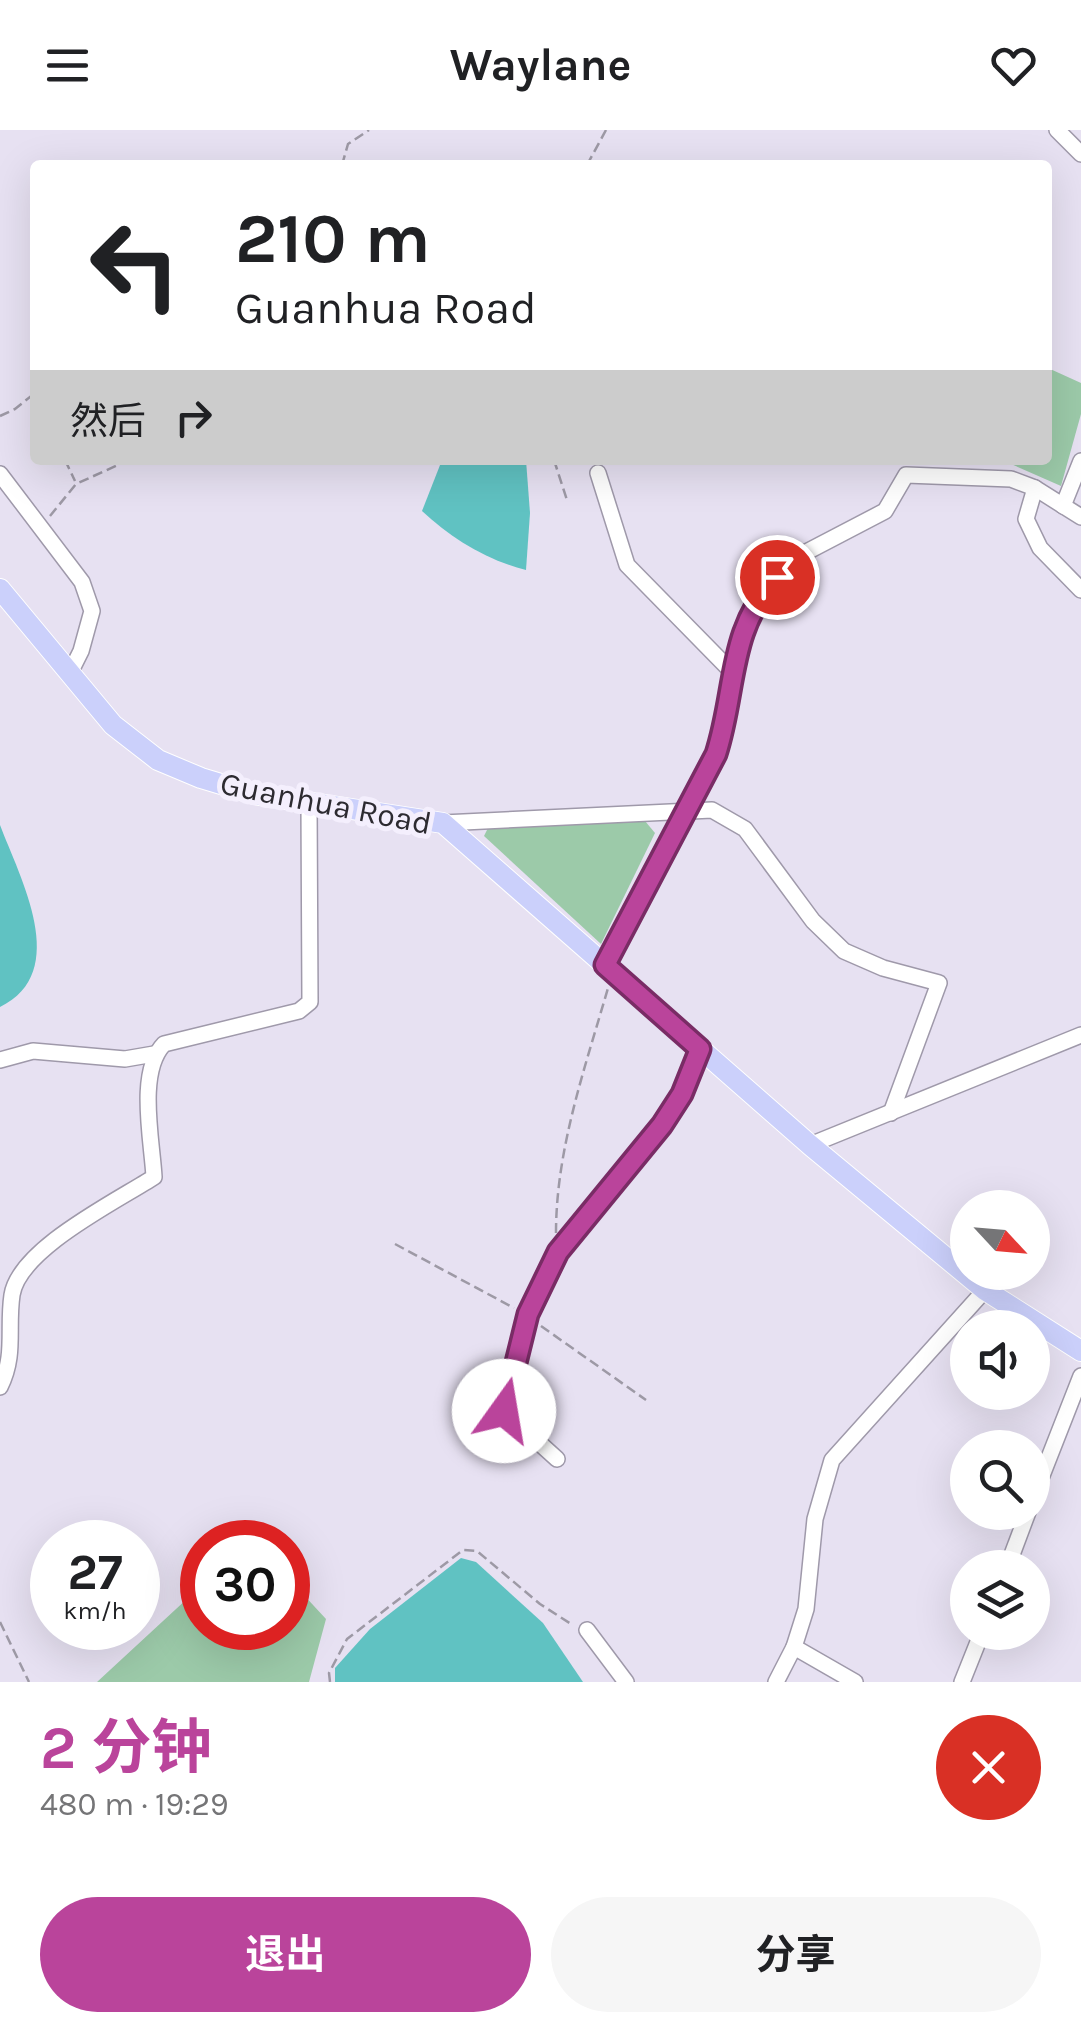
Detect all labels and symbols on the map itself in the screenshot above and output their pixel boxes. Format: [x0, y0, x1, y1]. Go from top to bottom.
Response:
pin [735, 535, 820, 620]
street label: Guanhua Road [217, 765, 435, 842]
north arrow [950, 1190, 1050, 1290]
position arrow [452, 1359, 556, 1463]
speed limit sign: 30 [180, 1520, 310, 1650]

